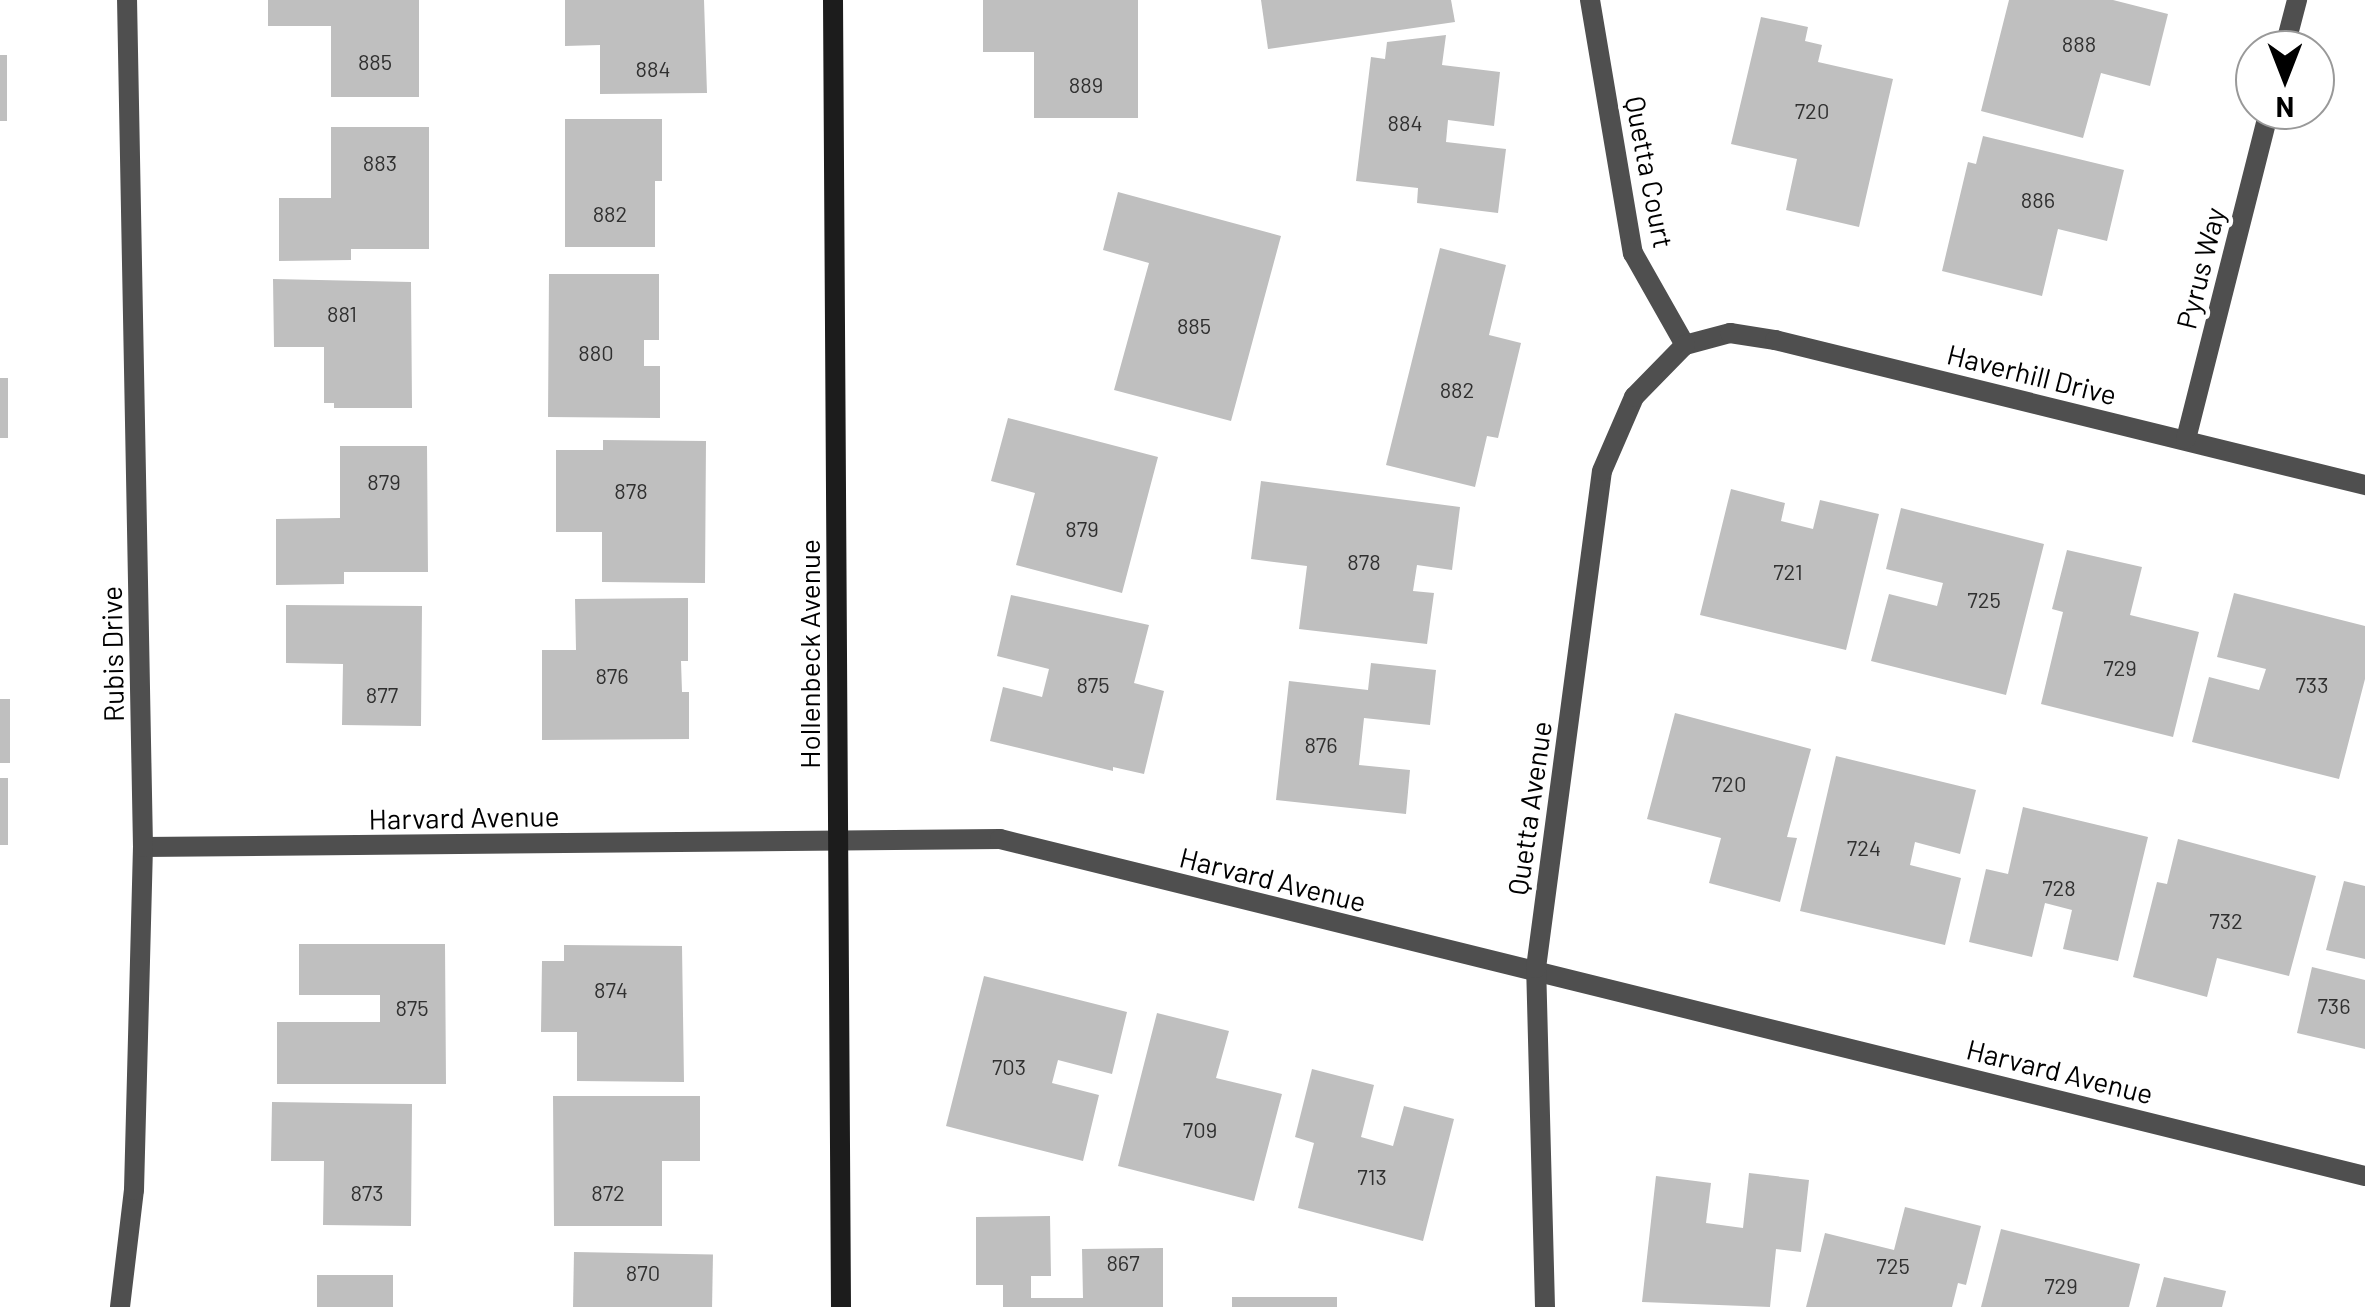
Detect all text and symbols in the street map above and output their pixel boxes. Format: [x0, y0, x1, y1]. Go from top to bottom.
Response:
north arrow [2235, 30, 2335, 130]
house number: 888 [2062, 31, 2096, 57]
house number: 885 [358, 49, 392, 75]
house number: 884 [635, 56, 671, 82]
house number: 889 [1069, 72, 1103, 98]
text: N [2276, 91, 2294, 125]
street label: Quetta Court [1619, 93, 1681, 251]
house number: 720 [1795, 98, 1829, 124]
house number: 884 [1387, 110, 1423, 136]
house number: 883 [363, 150, 397, 176]
house number: 886 [2021, 187, 2055, 213]
house number: 882 [593, 201, 627, 227]
street label: Pyrus Way [2169, 204, 2231, 332]
house number: 881 [327, 301, 357, 327]
house number: 885 [1177, 313, 1211, 339]
street label: Haverhill Drive [1944, 337, 2120, 411]
house number: 880 [578, 340, 614, 366]
house number: 882 [1440, 377, 1474, 403]
house number: 879 [367, 469, 401, 495]
house number: 878 [614, 478, 648, 504]
house number: 879 [1065, 516, 1099, 542]
street label: Hollenbeck Avenue [792, 539, 826, 769]
house number: 878 [1347, 549, 1381, 575]
house number: 721 [1773, 559, 1803, 585]
street label: Rubis Drive [94, 586, 130, 722]
house number: 725 [1967, 587, 2001, 613]
house number: 729 [2103, 655, 2137, 681]
house number: 876 [595, 663, 629, 689]
house number: 875 [1076, 672, 1110, 698]
house number: 733 [2295, 672, 2329, 698]
house number: 877 [366, 682, 398, 708]
street label: Quetta Avenue [1500, 719, 1558, 897]
house number: 876 [1304, 732, 1338, 758]
house number: 720 [1712, 771, 1746, 797]
street label: Harvard Avenue [368, 799, 560, 835]
house number: 724 [1847, 835, 1881, 861]
street label: Harvard Avenue [1176, 840, 1370, 918]
house number: 728 [2042, 875, 2076, 901]
house number: 732 [2209, 908, 2243, 934]
house number: 874 [594, 977, 628, 1003]
house number: 736 [2317, 993, 2351, 1019]
house number: 875 [395, 995, 429, 1021]
street label: Harvard Avenue [1963, 1032, 2157, 1110]
house number: 703 [992, 1054, 1026, 1080]
house number: 709 [1183, 1117, 1217, 1143]
house number: 713 [1357, 1164, 1387, 1190]
house number: 873 [350, 1180, 384, 1206]
house number: 872 [591, 1180, 625, 1206]
house number: 867 [1106, 1250, 1140, 1276]
house number: 725 [1876, 1253, 1910, 1279]
house number: 870 [626, 1260, 660, 1286]
house number: 729 [2044, 1273, 2078, 1299]

